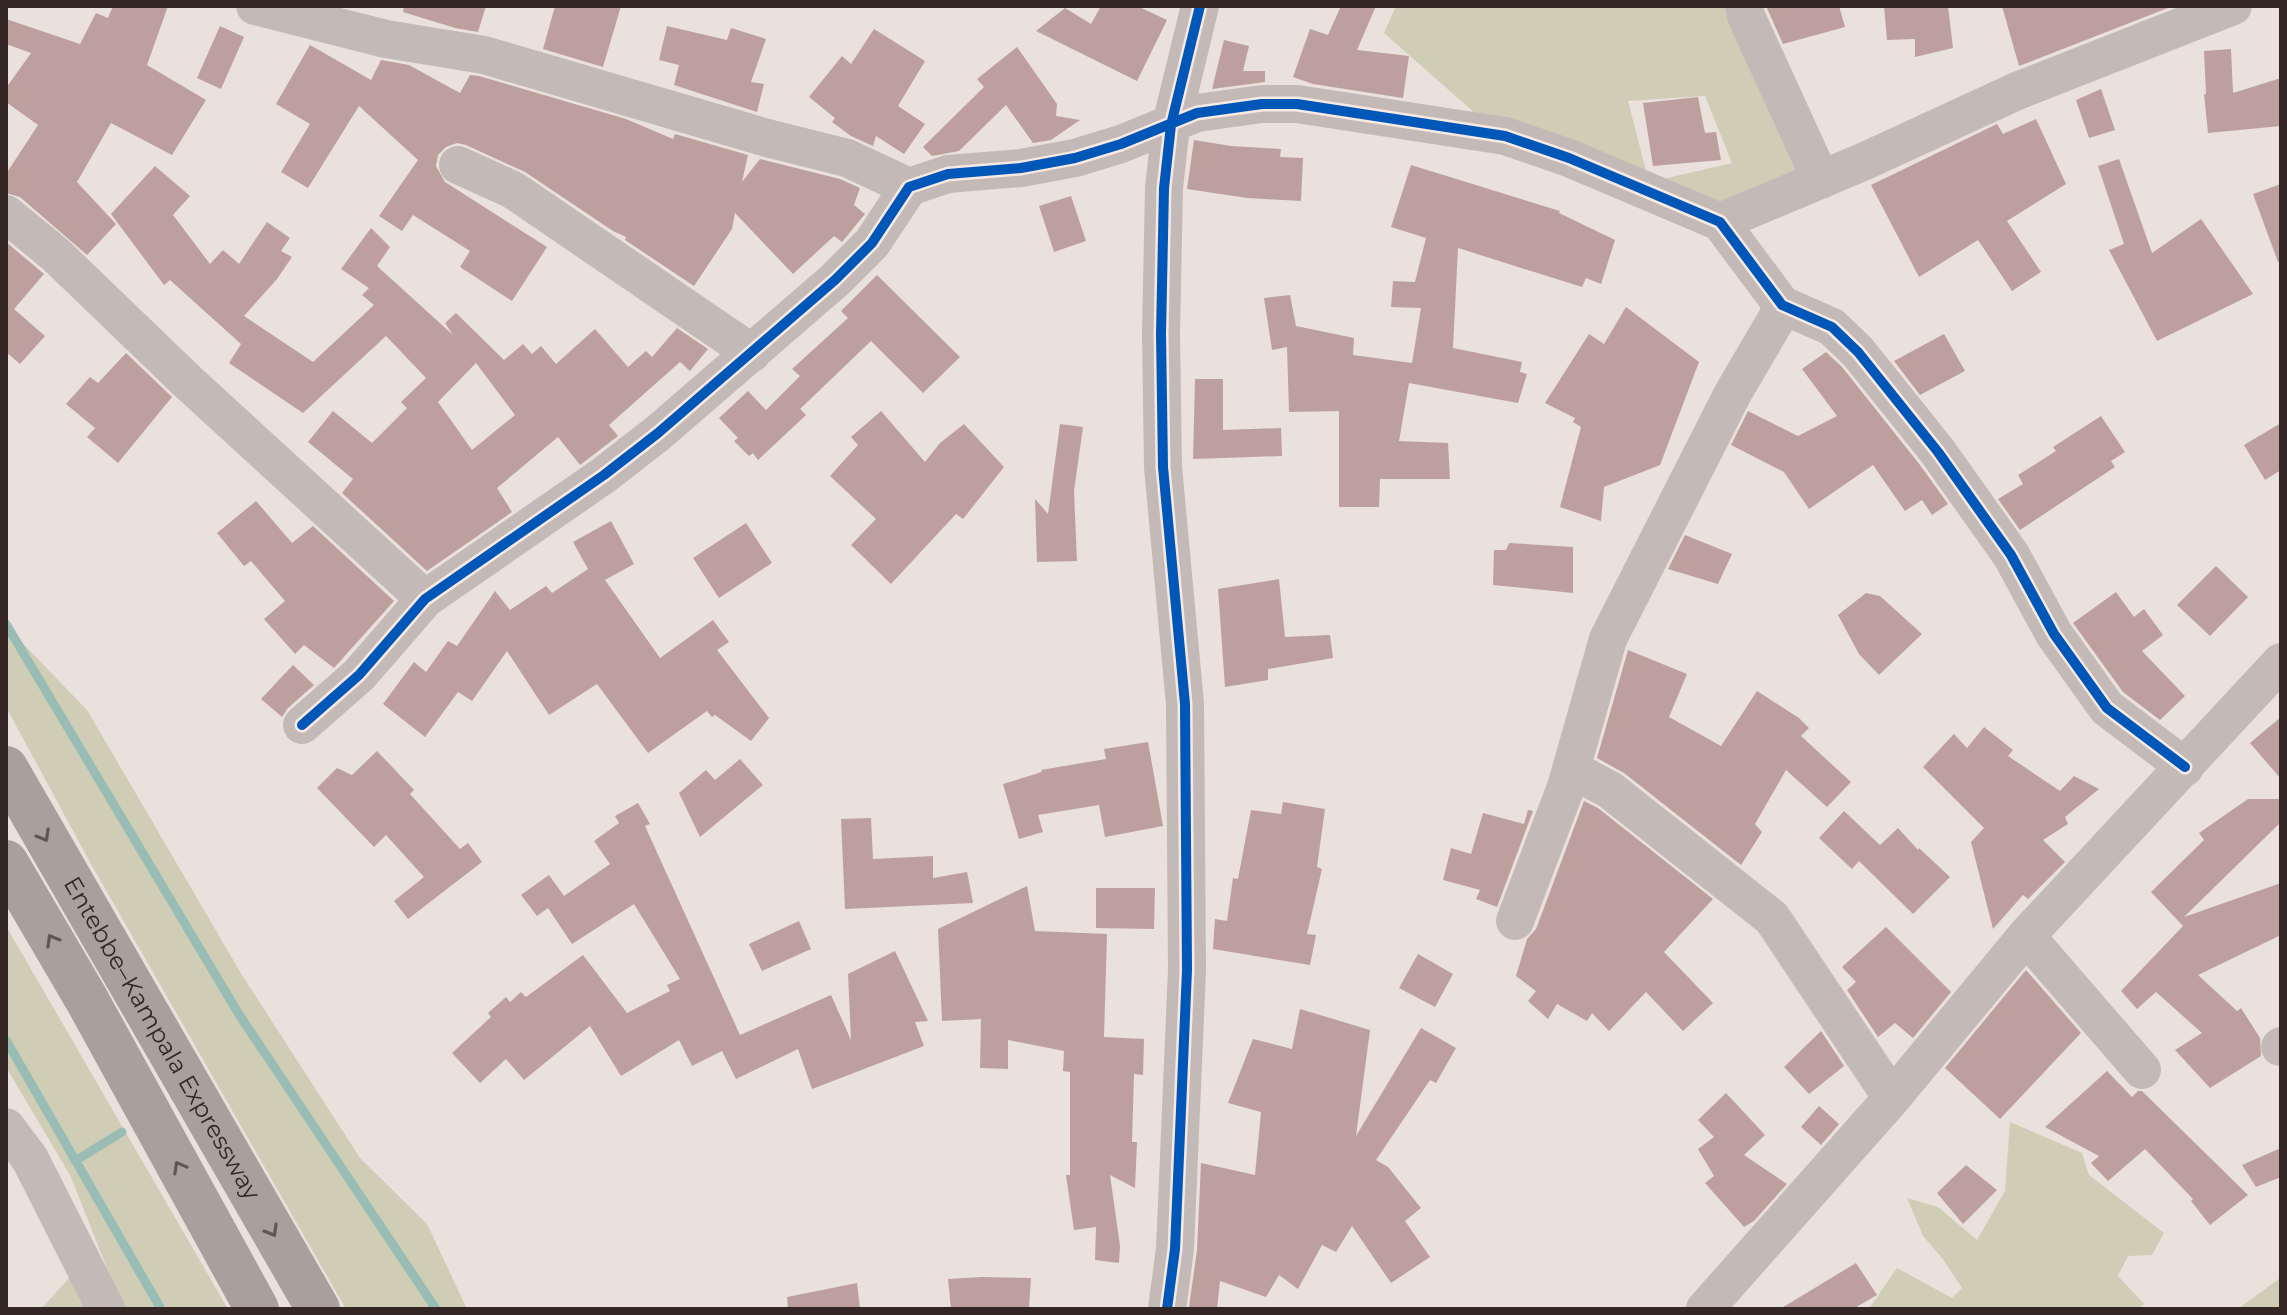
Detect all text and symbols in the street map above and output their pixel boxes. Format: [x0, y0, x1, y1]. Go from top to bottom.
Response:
one-way arrow [35, 828, 50, 842]
street label: Entebbe–Kampala Expressway [58, 871, 267, 1205]
one-way arrow [46, 934, 62, 949]
one-way arrow [173, 1161, 189, 1176]
one-way arrow [262, 1222, 278, 1237]

